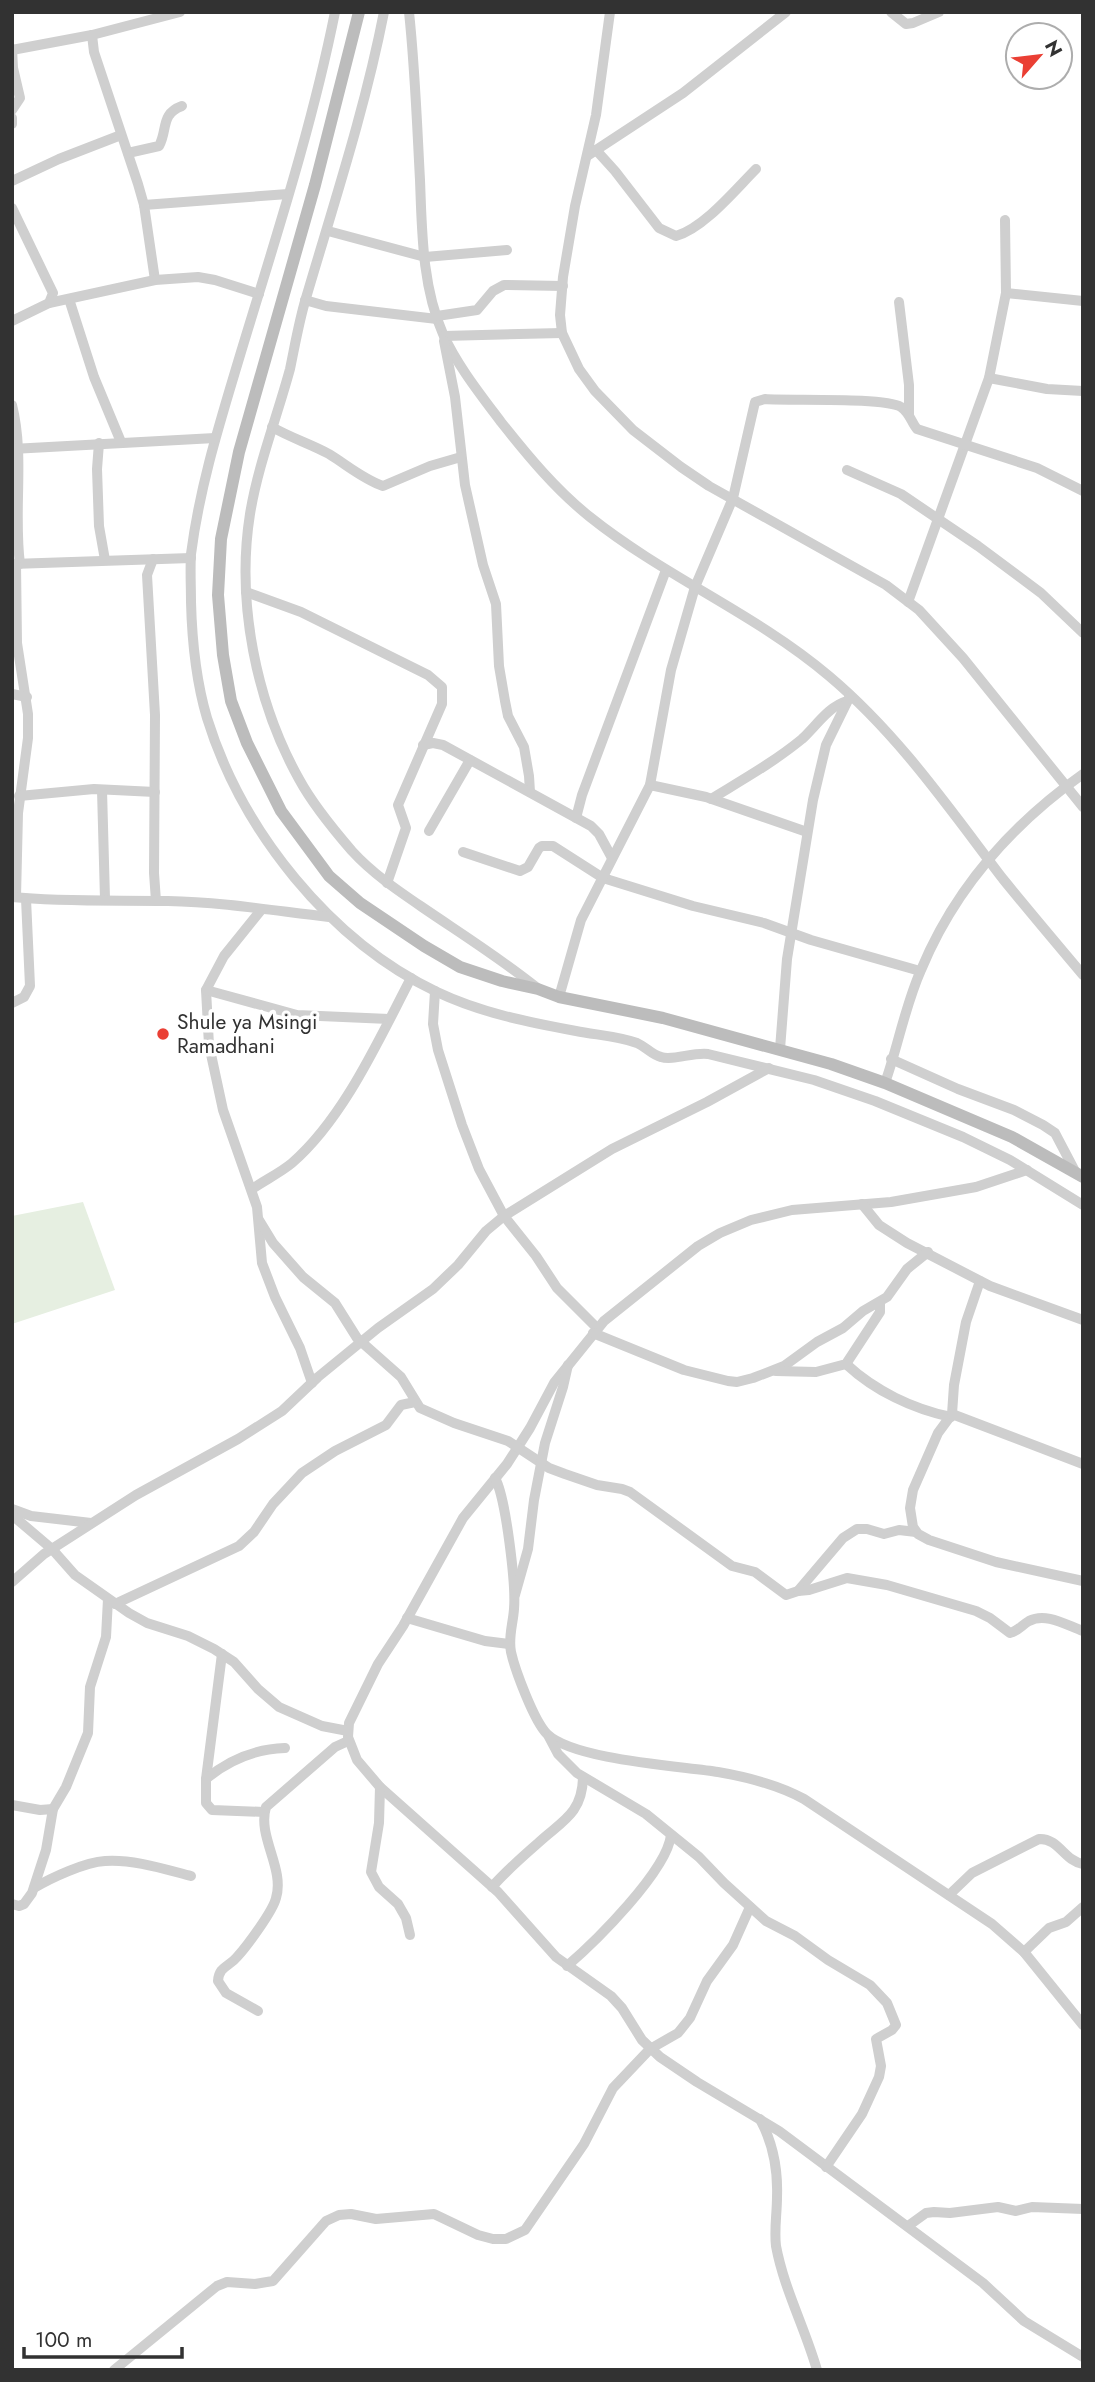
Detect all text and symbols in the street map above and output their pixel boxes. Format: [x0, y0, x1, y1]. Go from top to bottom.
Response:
north arrow [1004, 21, 1074, 91]
text: N [1038, 35, 1069, 61]
place label: Shule ya Msingi Ramadhani [177, 1007, 318, 1061]
marker: Shule ya Msingi Ramadhani [155, 1026, 171, 1042]
scale bar [24, 2316, 182, 2360]
text: 100 m [35, 2325, 92, 2355]

